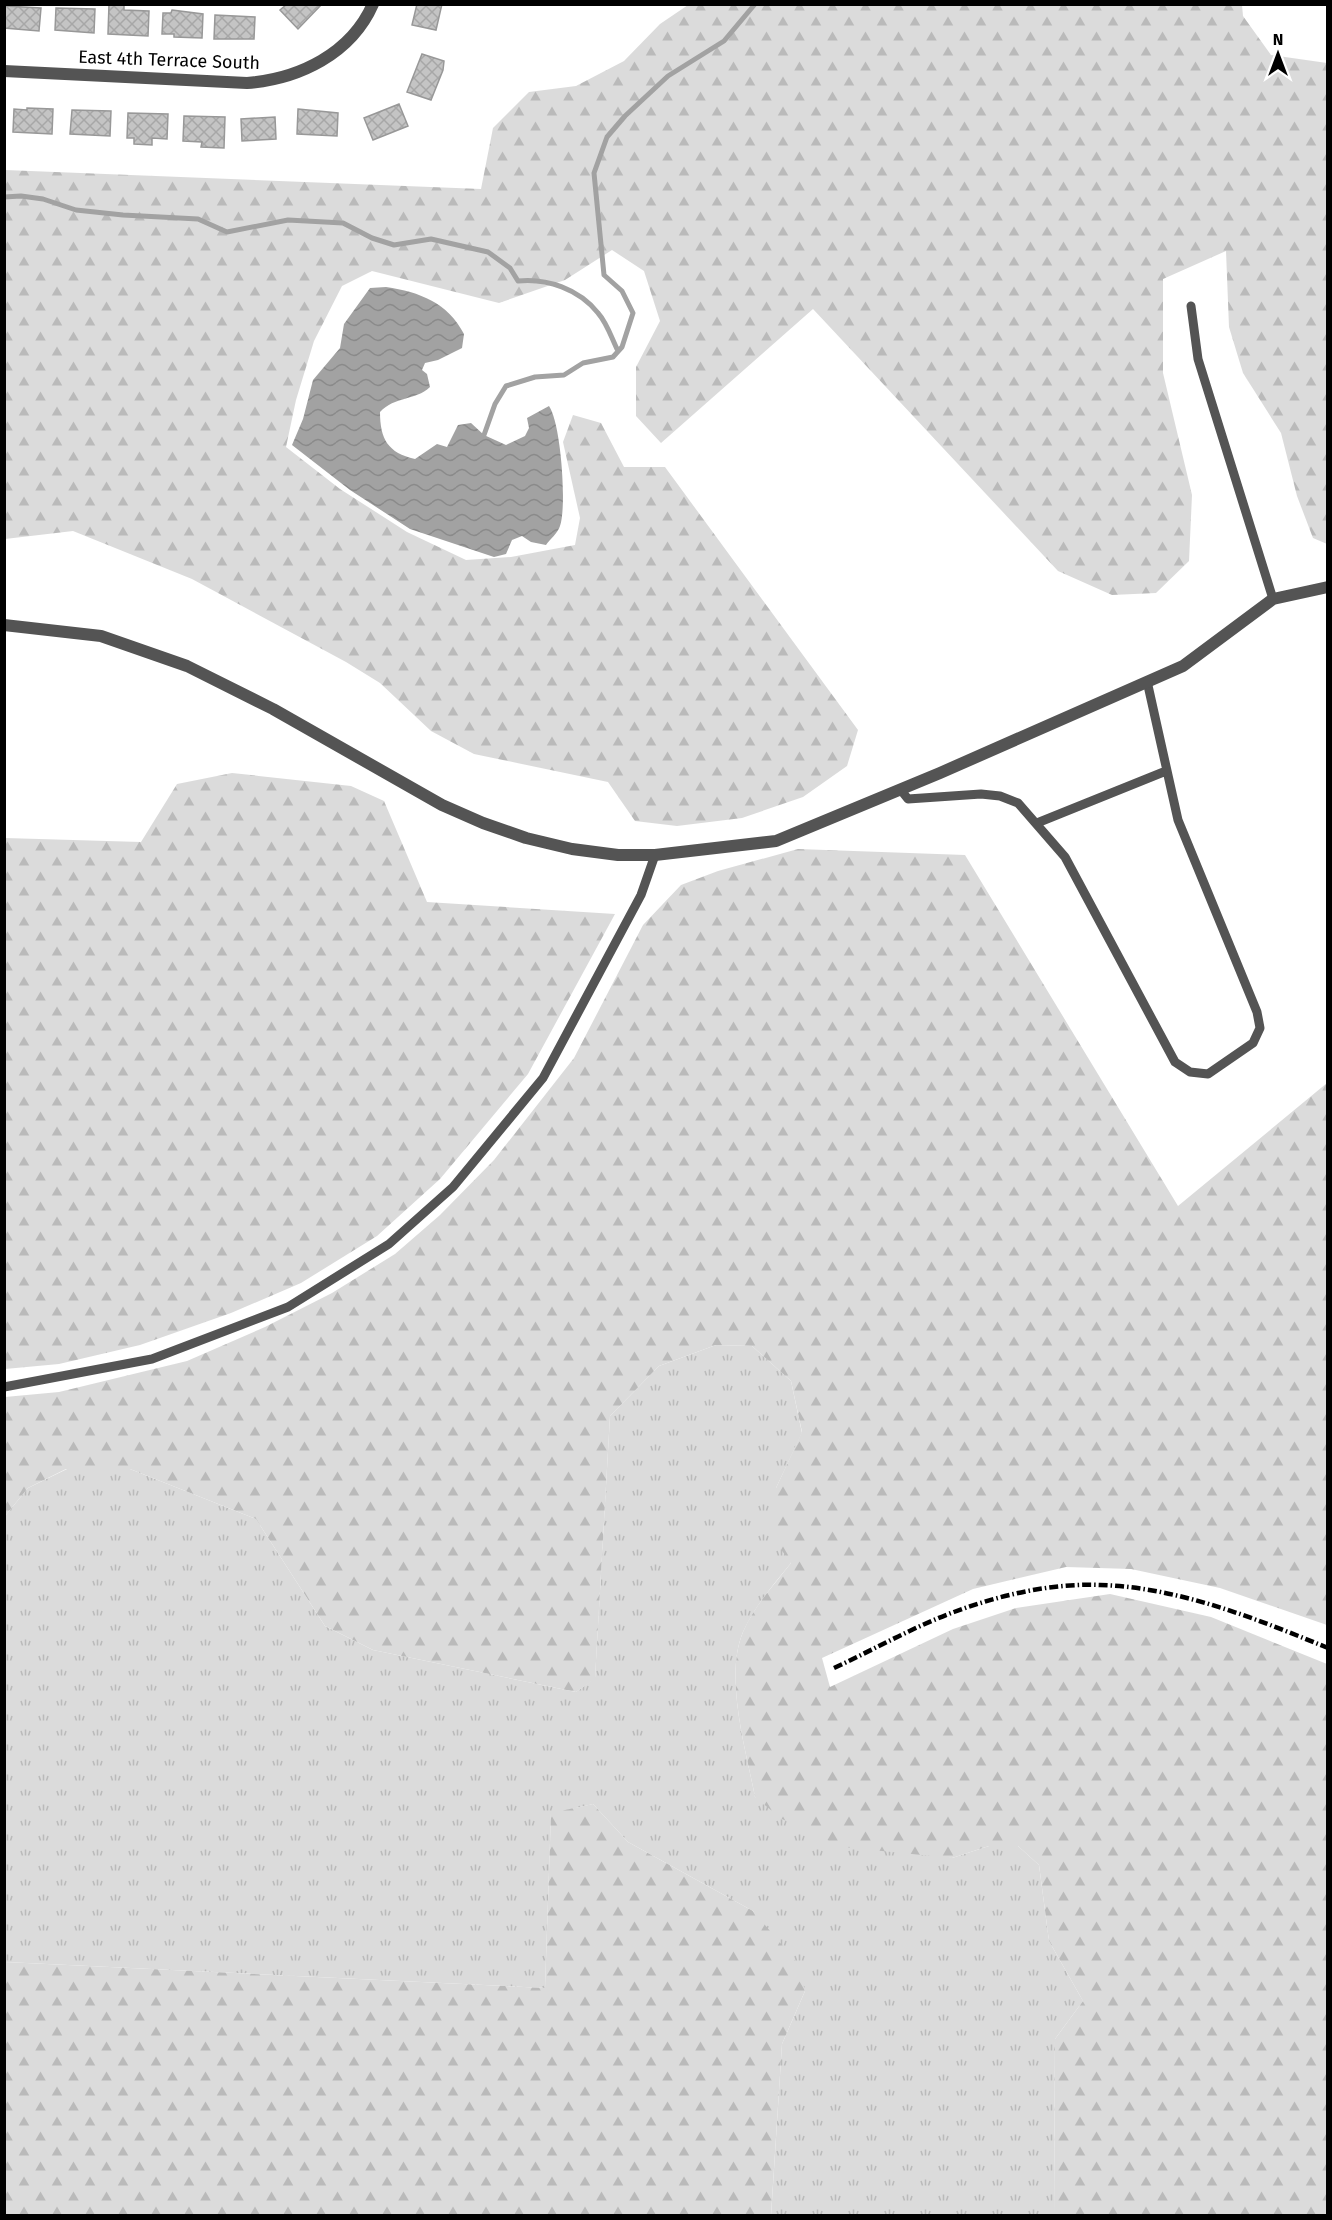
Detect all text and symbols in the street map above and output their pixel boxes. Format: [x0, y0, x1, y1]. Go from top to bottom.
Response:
north arrow [1248, 24, 1308, 84]
text: N [1273, 30, 1283, 49]
street label: East 4th Terrace South [78, 46, 260, 74]

